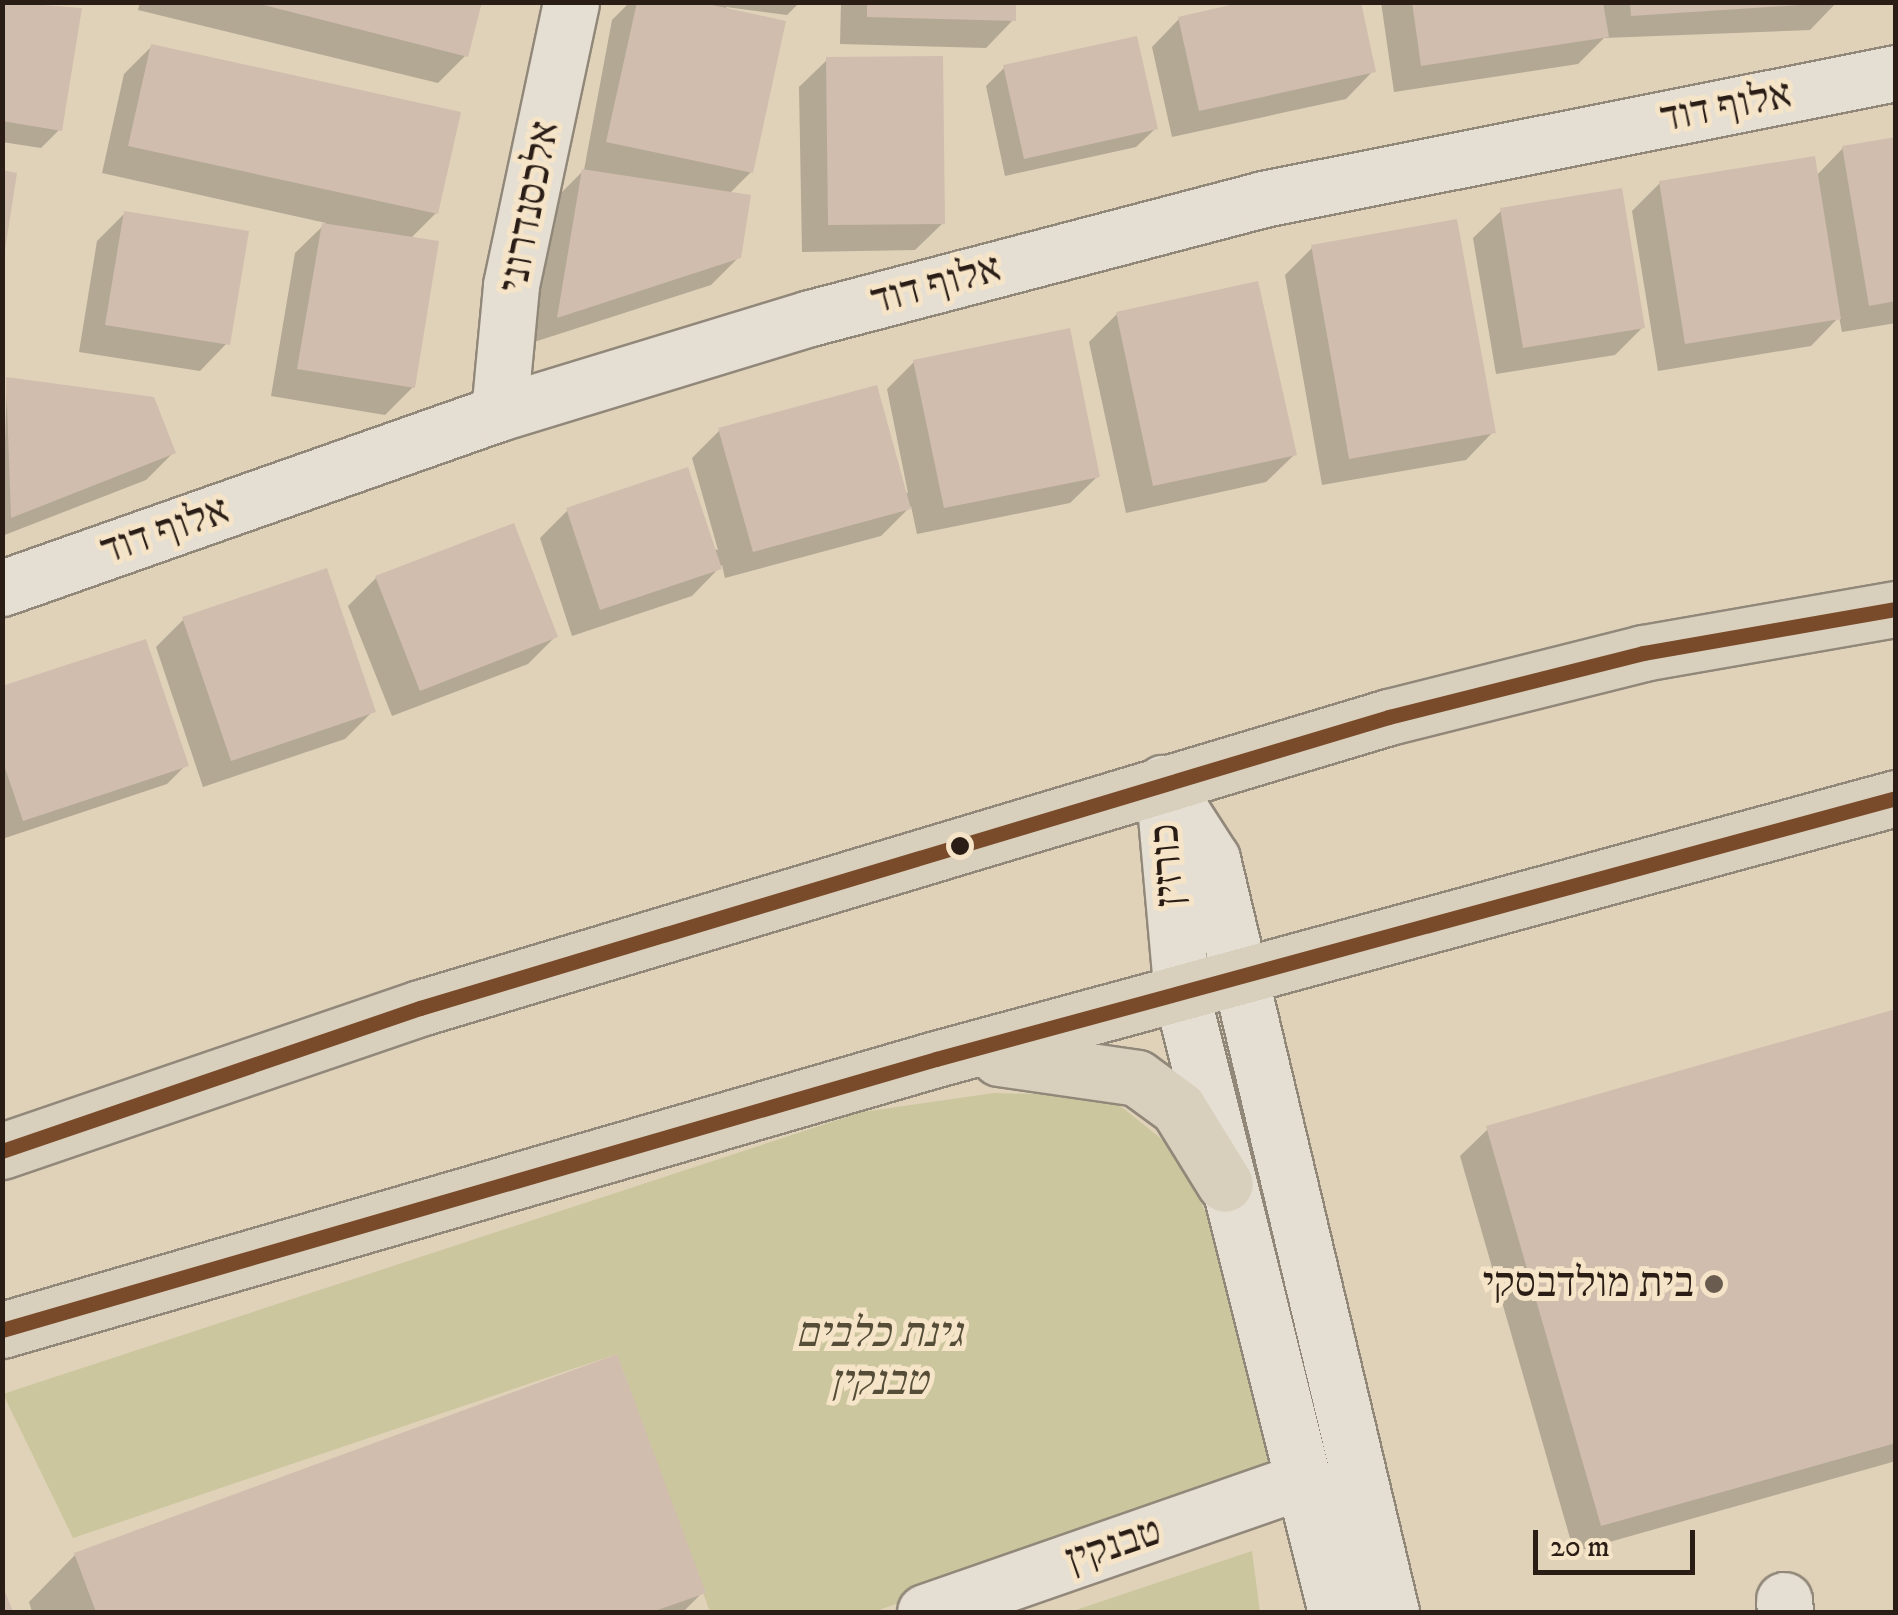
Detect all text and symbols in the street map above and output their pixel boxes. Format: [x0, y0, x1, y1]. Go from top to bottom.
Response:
street label: אלוף דוד [1656, 70, 1796, 144]
street label: אלכסנדרוני [489, 117, 571, 297]
street label: אלוף דוד [865, 243, 1007, 327]
street label: אלוף דוד [94, 486, 236, 576]
street label: כורזין [1140, 822, 1196, 908]
unlabelled marker [950, 836, 970, 856]
place label: בית מולדבסקי [1482, 1259, 1694, 1309]
marker: בית מולדבסקי [1703, 1273, 1725, 1295]
park label: גינת כלבים טבנקין [796, 1309, 962, 1408]
street label: טבנקין [1060, 1506, 1168, 1586]
scale bar [1538, 1510, 1700, 1572]
text: 20 m [1550, 1529, 1610, 1566]

